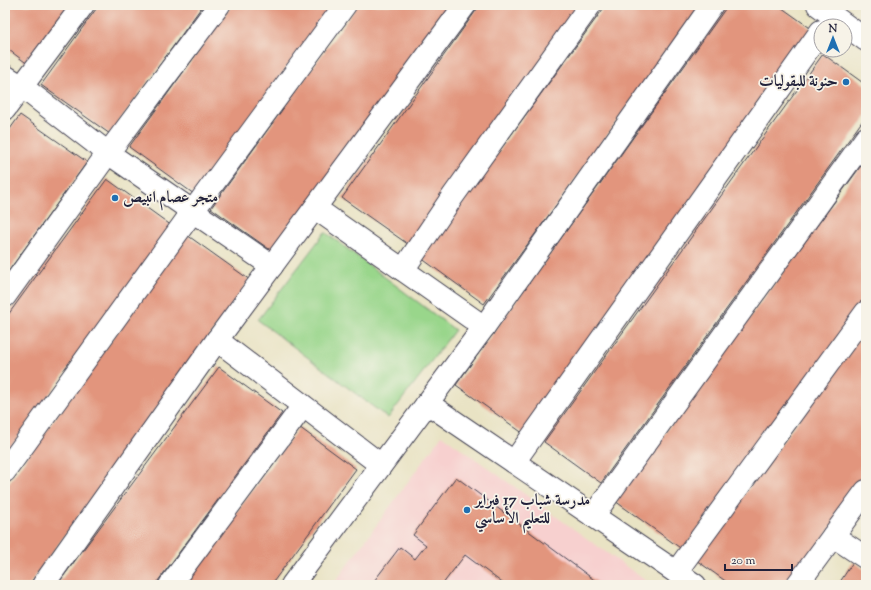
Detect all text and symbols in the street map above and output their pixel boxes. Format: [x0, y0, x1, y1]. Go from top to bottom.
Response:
north arrow [813, 18, 853, 58]
text: N [828, 21, 838, 37]
place label: حنونة للبقوليات [759, 71, 838, 94]
marker: حنونة للبقوليات [841, 77, 851, 87]
place label: متجر عصام انبيص [123, 187, 218, 211]
marker: متجر عصام انبيص [110, 193, 120, 203]
place label: مدرسة شباب 17 فبراير للتعليم الأساسي [473, 490, 590, 534]
marker: مدرسة شباب 17 فبراير للتعليم الأساسي [462, 505, 472, 515]
scale bar [725, 546, 792, 572]
text: 20 m [731, 552, 756, 570]

